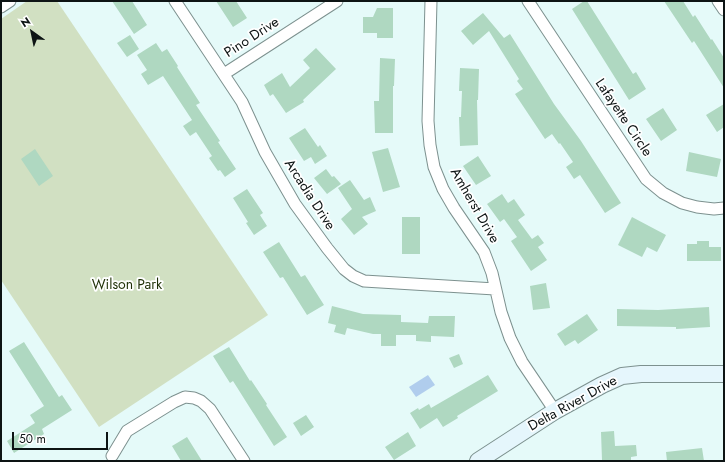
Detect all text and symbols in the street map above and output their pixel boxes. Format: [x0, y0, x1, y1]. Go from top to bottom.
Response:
north arrow [12, 12, 52, 52]
text: N [17, 13, 33, 31]
street label: Pino Drive [222, 14, 282, 62]
street label: Lafayette Circle [591, 76, 655, 160]
street label: Arcadia Drive [280, 156, 338, 234]
street label: Amherst Drive [446, 165, 502, 247]
park label: Wilson Park [92, 278, 162, 294]
street label: Delta River Drive [526, 373, 620, 435]
scale bar [14, 424, 110, 450]
text: 50 m [19, 430, 46, 448]

